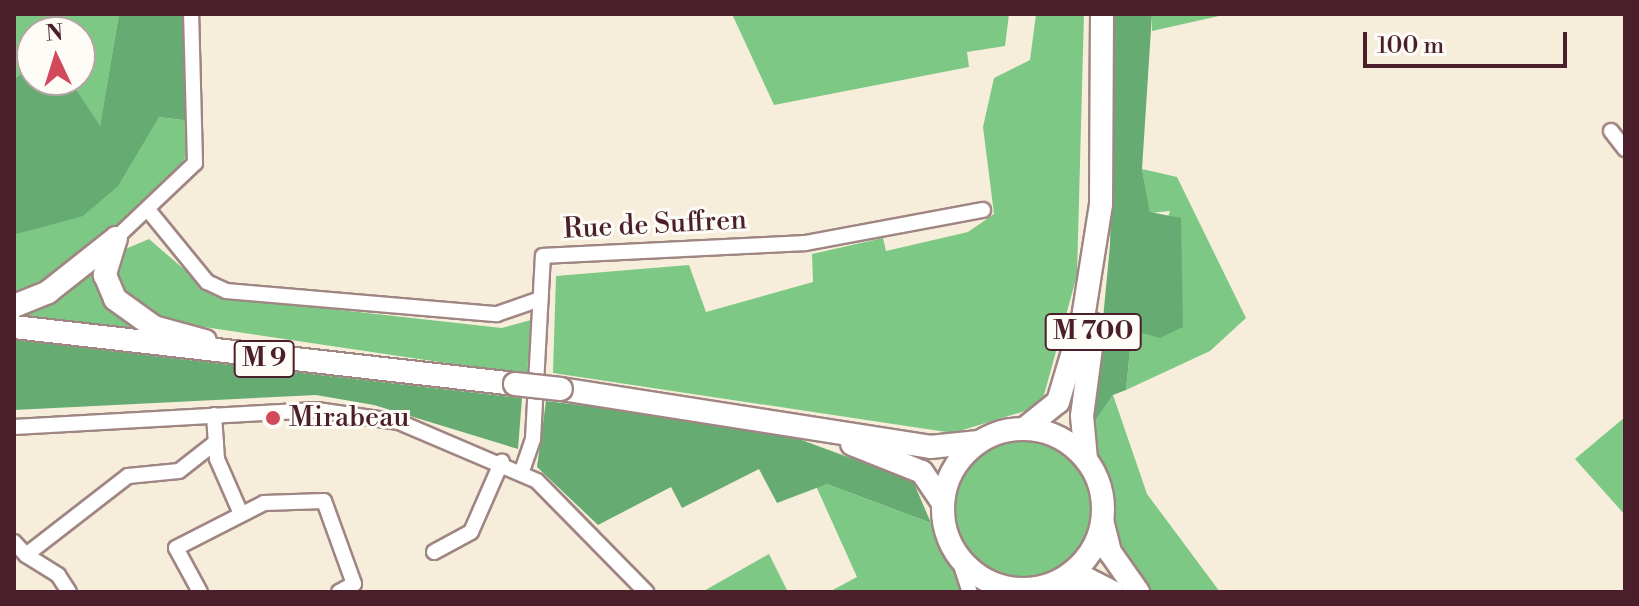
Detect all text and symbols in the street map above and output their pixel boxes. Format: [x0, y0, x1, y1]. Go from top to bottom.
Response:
north arrow [16, 16, 96, 96]
scale bar [1367, 16, 1571, 66]
text: N [45, 19, 64, 48]
text: 100 m [1377, 31, 1444, 61]
street label: Rue de Suffren [562, 203, 748, 247]
road number: M 700 [1043, 310, 1143, 354]
road number: M 9 [232, 337, 296, 381]
place label: Mirabeau [289, 401, 409, 435]
marker: Mirabeau [264, 409, 282, 427]

